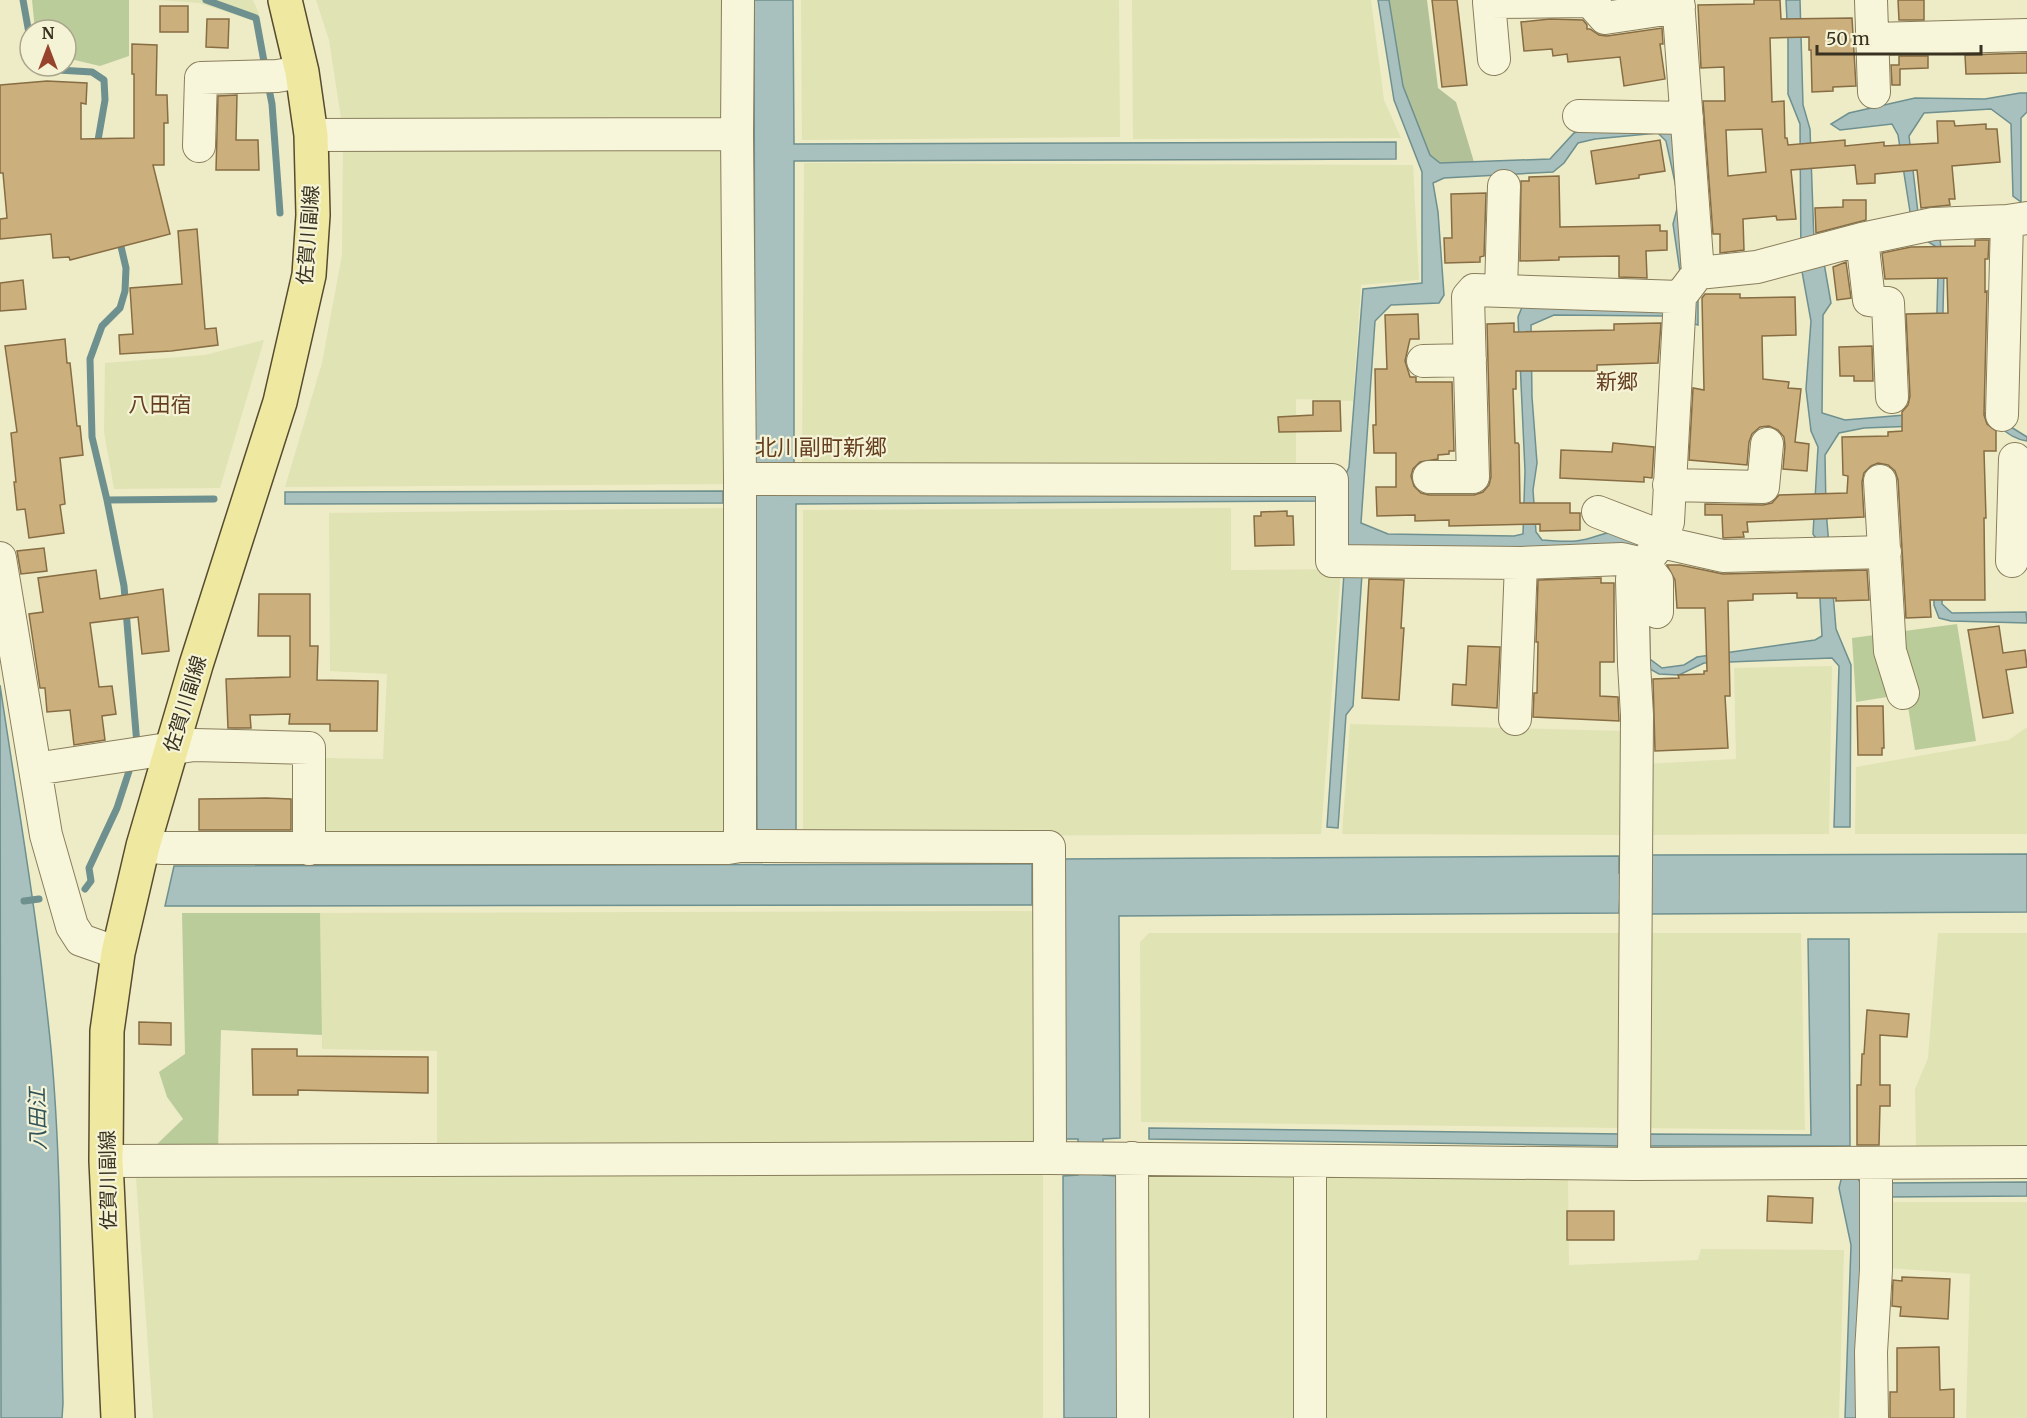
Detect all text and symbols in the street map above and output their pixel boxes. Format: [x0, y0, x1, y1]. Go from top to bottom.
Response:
north arrow [18, 18, 78, 78]
scale bar [1817, 18, 1980, 56]
text: N [42, 23, 55, 43]
text: 50 m [1826, 27, 1870, 50]
street label: 佐賀川副線 [292, 184, 323, 286]
district label: 新郷 [1596, 368, 1638, 395]
district label: 八田宿 [129, 391, 192, 418]
district label: 北川副町新郷 [755, 433, 887, 461]
street label: 佐賀川副線 [158, 652, 211, 755]
water label: 八田江 [23, 1085, 52, 1151]
street label: 佐賀川副線 [94, 1130, 121, 1230]

